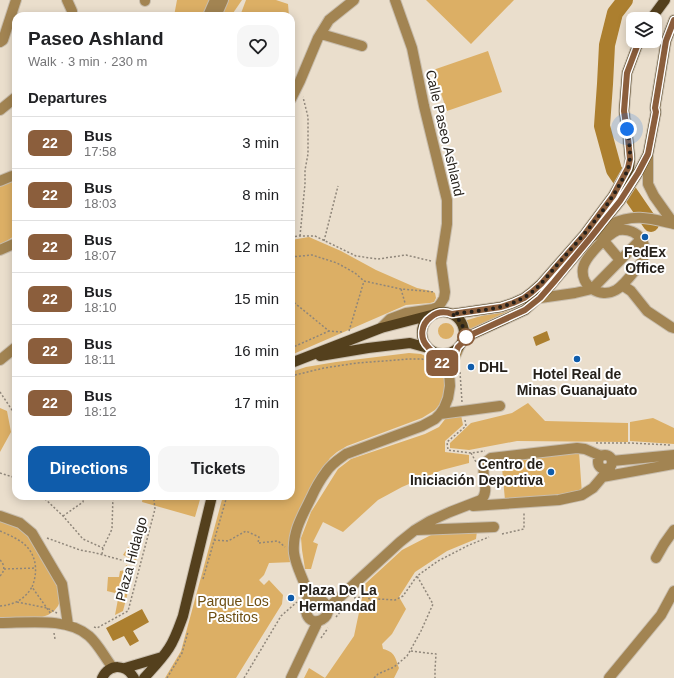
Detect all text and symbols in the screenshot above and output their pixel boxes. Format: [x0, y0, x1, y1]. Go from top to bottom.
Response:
map controls [626, 12, 662, 48]
button: layers [626, 12, 662, 48]
button: heart [237, 25, 279, 67]
text: Paseo Ashland [28, 28, 164, 49]
text: Walk · 3 min · 230 m [28, 54, 147, 69]
street label: Calle Paseo Ashland [423, 68, 467, 198]
text: Departures [28, 89, 107, 106]
your location [617, 119, 637, 139]
text: Bus [84, 127, 112, 144]
text: 3 min [242, 134, 279, 151]
text: 22 [42, 135, 58, 151]
text: 17:58 [84, 144, 117, 159]
text: Bus [84, 179, 112, 196]
text: 8 min [242, 186, 279, 203]
text: 22 [42, 187, 58, 203]
text: 18:03 [84, 196, 117, 211]
text: Bus [84, 231, 112, 248]
marker: FedEx Office [640, 232, 650, 242]
text: 12 min [234, 238, 279, 255]
text: 22 [42, 239, 58, 255]
place label: FedEx Office [624, 244, 666, 276]
text: 18:07 [84, 248, 117, 263]
text: Bus [84, 283, 112, 300]
text: 15 min [234, 290, 279, 307]
text: 22 [42, 291, 58, 307]
text: 18:10 [84, 300, 117, 315]
unlabelled marker [457, 328, 475, 346]
text: Bus [84, 335, 112, 352]
text: 16 min [234, 342, 279, 359]
text: 22 [42, 343, 58, 359]
line badge: 22 [424, 350, 460, 376]
text: 18:11 [84, 352, 116, 367]
marker: Hotel Real de Minas Guanajuato [572, 354, 582, 364]
text: 22 [434, 355, 450, 371]
place label: DHL [479, 359, 508, 375]
marker: DHL [466, 362, 476, 372]
place label: Hotel Real de Minas Guanajuato [517, 366, 637, 398]
text: Bus [84, 387, 112, 404]
text: 17 min [234, 394, 279, 411]
text: 22 [42, 395, 58, 411]
text: 18:12 [84, 404, 117, 419]
button: Directions [28, 446, 150, 492]
button: Tickets [158, 446, 279, 492]
place label: Centro de Iniciación Deportiva [410, 456, 543, 488]
marker: Centro de Iniciación Deportiva [546, 467, 556, 477]
street label: Plaza Hidalgo [112, 515, 150, 603]
place label: Plaza De La Hermandad [299, 582, 377, 614]
park label: Parque Los Pastitos [197, 593, 269, 625]
marker: Plaza De La Hermandad [286, 593, 296, 603]

